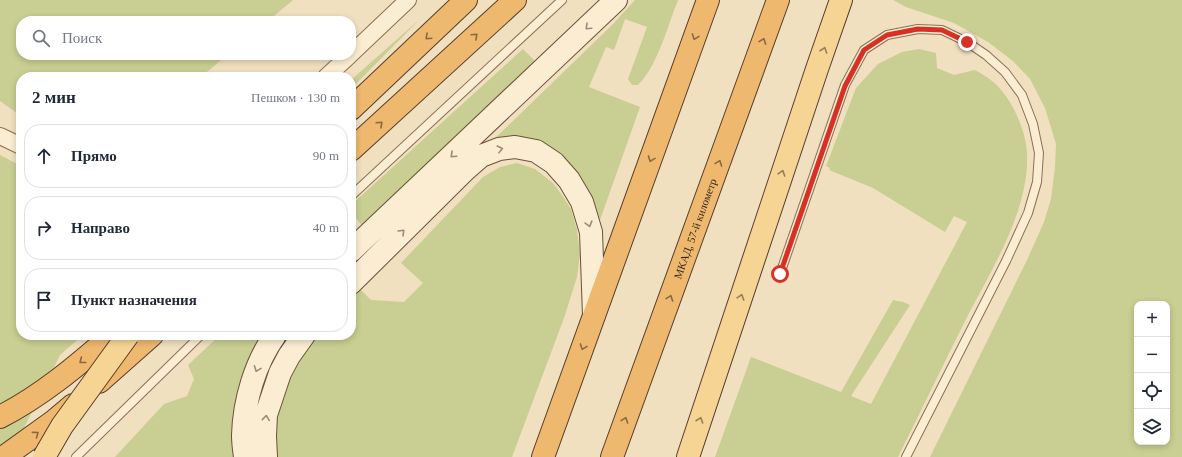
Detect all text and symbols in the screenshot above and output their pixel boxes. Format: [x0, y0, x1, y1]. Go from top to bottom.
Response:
search box [16, 16, 356, 60]
one-way arrow [585, 22, 593, 30]
icon: search [30, 27, 52, 49]
text: Поиск [62, 30, 102, 46]
one-way arrow [425, 32, 433, 40]
one-way arrow [691, 33, 700, 40]
route end [958, 33, 976, 51]
one-way arrow [471, 34, 478, 41]
one-way arrow [759, 37, 767, 44]
one-way arrow [819, 47, 827, 54]
text: 2 мин [32, 88, 76, 107]
text: Пешком · 130 m [251, 90, 340, 105]
one-way arrow [375, 121, 383, 129]
icon: ahead [33, 145, 55, 167]
one-way arrow [497, 146, 503, 154]
text: Прямо [71, 148, 117, 164]
text: 90 m [313, 148, 339, 163]
one-way arrow [450, 150, 458, 157]
one-way arrow [647, 155, 656, 162]
one-way arrow [714, 159, 723, 166]
one-way arrow [778, 170, 786, 177]
street label: МКАД, 57-й километр [671, 176, 719, 280]
icon: right [33, 217, 55, 239]
text: Направо [71, 220, 130, 236]
text: 40 m [313, 220, 339, 235]
one-way arrow [584, 221, 593, 228]
one-way arrow [397, 229, 405, 237]
route start [771, 265, 789, 283]
icon: arrive [33, 289, 55, 311]
text: Пункт назначения [71, 292, 197, 308]
one-way arrow [737, 293, 745, 300]
one-way arrow [665, 295, 673, 302]
map controls [1134, 301, 1170, 445]
button: + [1134, 301, 1170, 337]
button: − [1134, 337, 1170, 373]
one-way arrow [580, 344, 588, 351]
one-way arrow [80, 356, 87, 363]
one-way arrow [254, 366, 262, 373]
button: locate [1134, 373, 1170, 409]
button: layers [1134, 409, 1170, 445]
one-way arrow [261, 415, 270, 421]
one-way arrow [621, 417, 629, 424]
one-way arrow [695, 417, 704, 424]
one-way arrow [31, 432, 38, 439]

